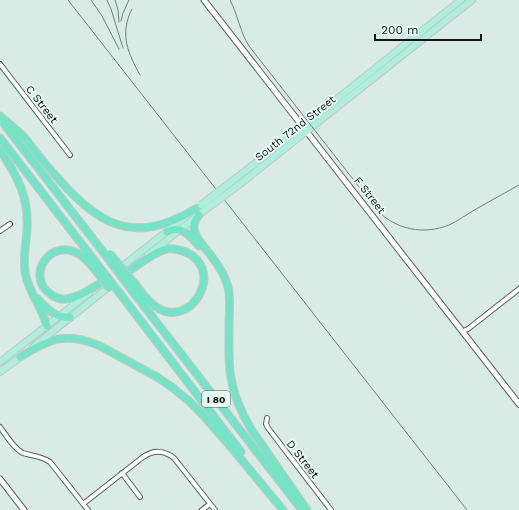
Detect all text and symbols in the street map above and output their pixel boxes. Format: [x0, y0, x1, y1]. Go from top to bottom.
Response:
scale bar [375, 16, 481, 42]
text: 200 m [381, 23, 418, 37]
street label: C Street [23, 83, 61, 126]
street label: South 72nd Street [253, 93, 338, 164]
street label: F Street [351, 174, 388, 217]
road number: I 80 [202, 391, 230, 407]
street label: D Street [284, 438, 322, 481]

